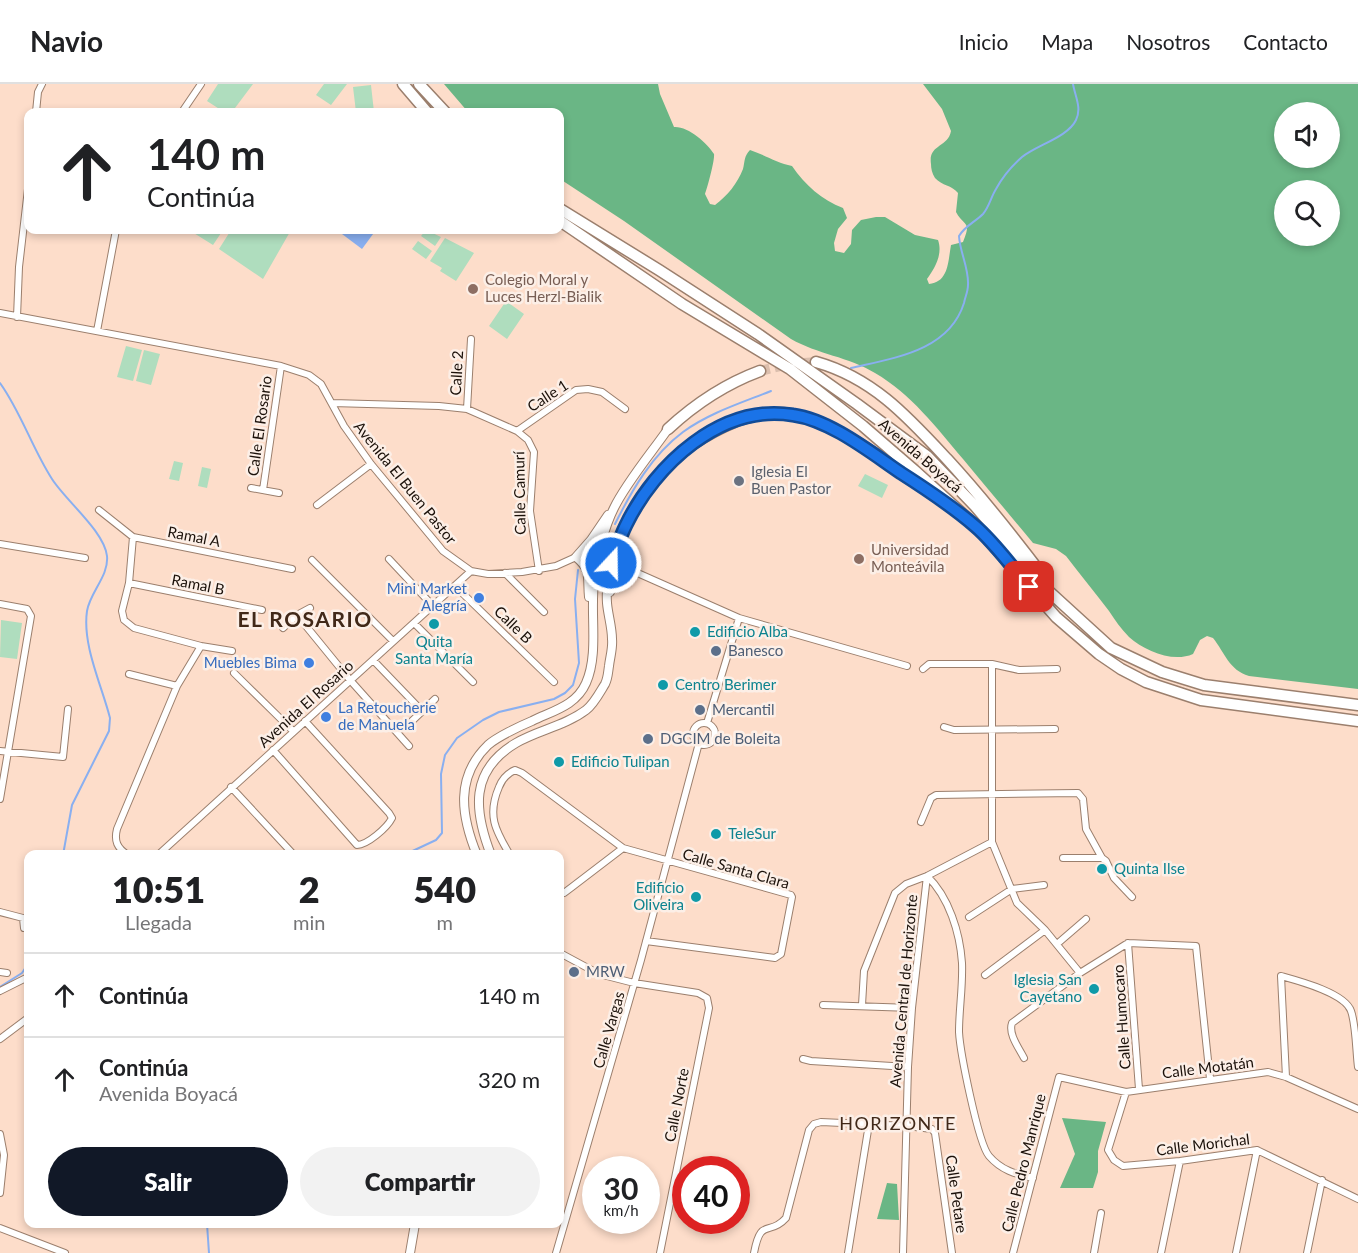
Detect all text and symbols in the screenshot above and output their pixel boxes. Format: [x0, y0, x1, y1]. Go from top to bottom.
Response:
text: Navio [30, 24, 103, 58]
text: Inicio [959, 29, 1008, 54]
text: Mapa [1041, 29, 1093, 54]
text: Nosotros [1126, 29, 1210, 54]
text: Contacto [1243, 29, 1328, 54]
map controls [1274, 102, 1340, 246]
button: sound [1274, 102, 1340, 168]
text: 140 m [147, 129, 265, 179]
icon: ahead [48, 132, 126, 210]
text: Continúa [147, 180, 255, 213]
button: search [1274, 180, 1340, 246]
place label: Colegio Moral y Luces Herzl-Bialik [485, 270, 602, 305]
marker: Colegio Moral y Luces Herzl-Bialik [466, 282, 480, 296]
street label: Calle 2 [446, 350, 466, 396]
street label: Calle El Rosario [243, 374, 275, 477]
street label: Calle 1 [524, 375, 571, 415]
street label: Avenida Boyacá [875, 414, 966, 496]
street label: Avenida El Buen Pastor [351, 417, 461, 548]
street label: Calle Camurí [509, 450, 529, 535]
place label: Iglesia El Buen Pastor [751, 462, 832, 497]
marker: Iglesia El Buen Pastor [732, 474, 746, 488]
street label: Ramal A [166, 522, 223, 550]
position arrow [579, 531, 643, 595]
place label: Universidad Monteávila [871, 540, 949, 575]
marker: Universidad Monteávila [852, 552, 866, 566]
pin [1003, 561, 1054, 612]
street label: Ramal B [170, 570, 226, 598]
icon: arrive [1012, 570, 1045, 603]
place label: Mini Market Alegría [387, 579, 468, 614]
marker: Mini Market Alegría [472, 591, 486, 605]
street label: Calle B [491, 602, 536, 647]
district label: EL ROSARIO [237, 606, 373, 631]
marker: Quita Santa María [427, 617, 441, 631]
place label: Edificio Alba [707, 622, 788, 640]
marker: Edificio Alba [688, 625, 702, 639]
place label: Quita Santa María [395, 632, 473, 667]
place label: Banesco [728, 641, 783, 659]
marker: Banesco [709, 644, 723, 658]
place label: Muebles Bima [204, 653, 297, 671]
street label: Avenida El Rosario [254, 656, 357, 751]
marker: Muebles Bima [302, 656, 316, 670]
place label: Centro Berimer [675, 675, 777, 693]
marker: Centro Berimer [656, 678, 670, 692]
place label: La Retoucherie de Manuela [338, 698, 436, 733]
place label: Mercantil [712, 700, 774, 718]
marker: Mercantil [693, 703, 707, 717]
marker: La Retoucherie de Manuela [319, 710, 333, 724]
place label: DGCIM de Boleita [660, 729, 781, 747]
marker: DGCIM de Boleita [641, 732, 655, 746]
place label: Edificio Tulipan [571, 752, 670, 770]
marker: Edificio Tulipan [552, 755, 566, 769]
place label: TeleSur [728, 824, 777, 842]
marker: TeleSur [709, 827, 723, 841]
street label: Calle Santa Clara [681, 844, 792, 892]
place label: Quinta Ilse [1114, 859, 1185, 877]
marker: Quinta Ilse [1095, 862, 1109, 876]
text: 10:51 [112, 867, 205, 911]
text: 2 [299, 867, 320, 911]
text: 540 [413, 867, 476, 911]
place label: Edificio Oliveira [633, 878, 684, 913]
marker: Edificio Oliveira [689, 890, 703, 904]
street label: Avenida Central de Horizonte [886, 893, 920, 1088]
text: Llegada [125, 910, 192, 934]
text: min [293, 910, 325, 934]
text: m [436, 910, 453, 934]
place label: MRW [586, 962, 625, 980]
street label: Calle Humocaro [1108, 964, 1134, 1070]
marker: MRW [567, 965, 581, 979]
place label: Iglesia San Cayetano [1014, 970, 1082, 1005]
icon: ahead [48, 979, 81, 1012]
text: Continúa [99, 982, 188, 1009]
text: 140 m [478, 982, 540, 1009]
marker: Iglesia San Cayetano [1087, 982, 1101, 996]
street label: Calle Vargas [588, 989, 628, 1070]
street label: Calle Motatán [1161, 1052, 1255, 1082]
text: Continúa [99, 1054, 188, 1081]
icon: ahead [48, 1063, 81, 1096]
text: 320 m [478, 1066, 540, 1093]
street label: Calle Norte [660, 1066, 692, 1143]
text: Avenida Boyacá [99, 1081, 238, 1105]
street label: Calle Pedro Manrique [997, 1092, 1049, 1234]
district label: HORIZONTE [839, 1112, 957, 1134]
street label: Calle Morichal [1155, 1129, 1251, 1159]
button: Salir [48, 1147, 288, 1216]
button: Compartir [300, 1147, 540, 1216]
street label: Calle Petare [943, 1154, 971, 1234]
speed limit sign: 40 [672, 1156, 750, 1234]
text: 30 [604, 1170, 638, 1206]
text: km/h [603, 1201, 639, 1219]

